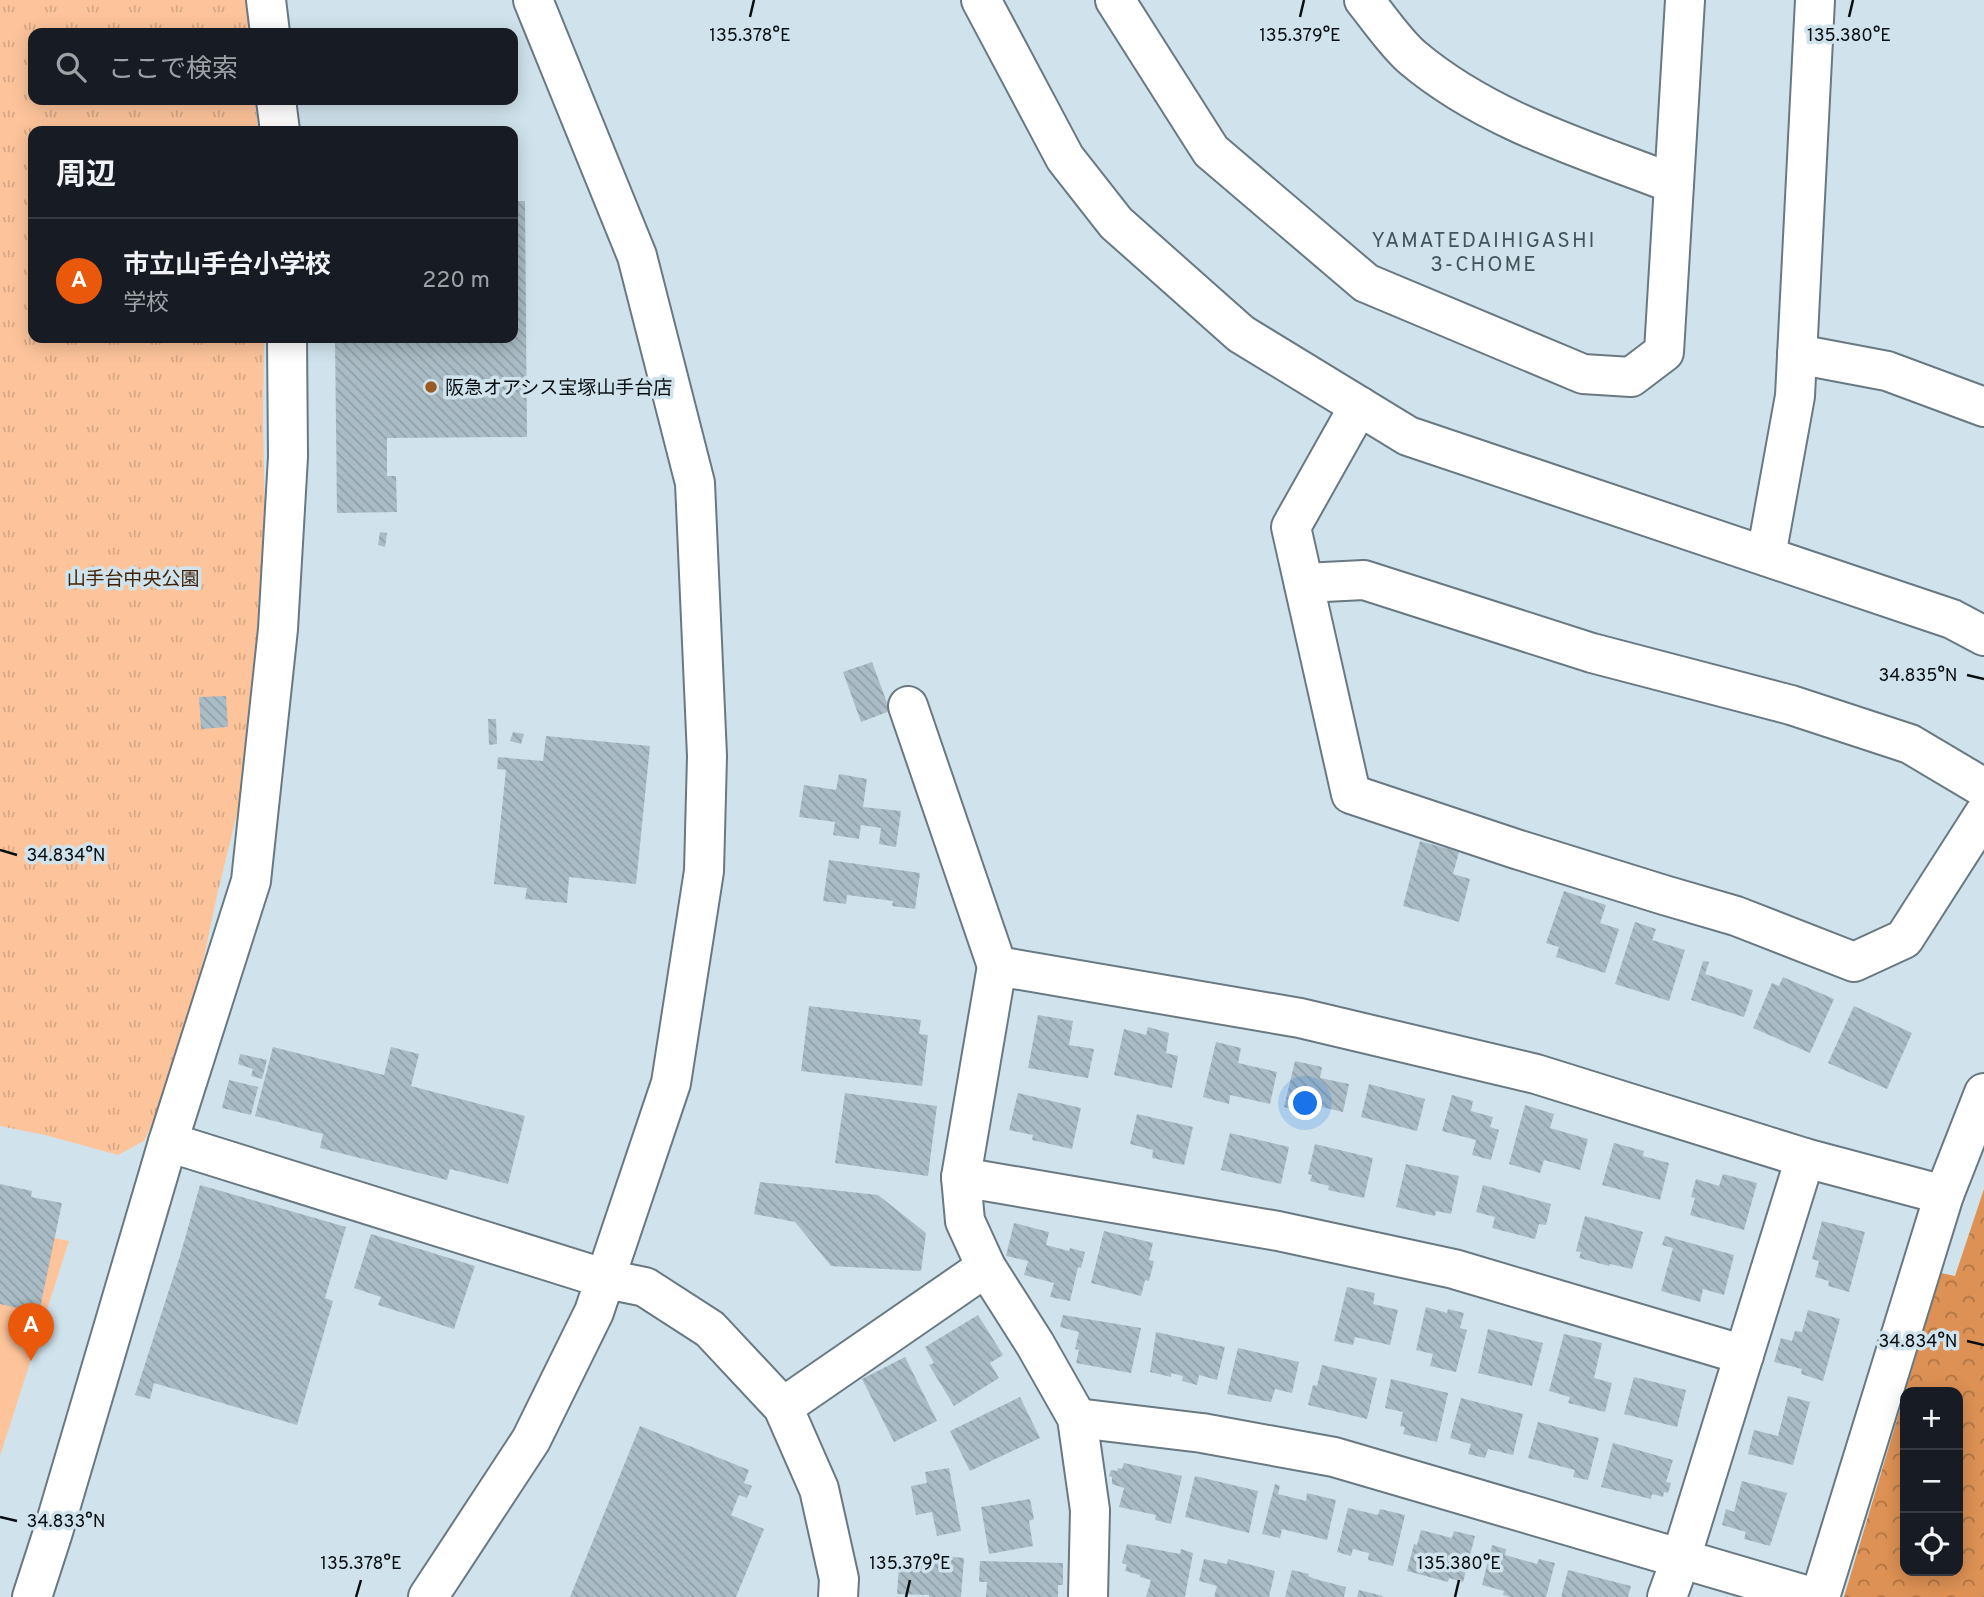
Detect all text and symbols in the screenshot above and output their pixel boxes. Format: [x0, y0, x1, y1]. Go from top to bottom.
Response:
text: 135.378°E [709, 25, 791, 48]
text: 135.379°E [1259, 25, 1341, 48]
text: 135.380°E [1807, 25, 1891, 48]
search box [28, 28, 518, 105]
icon: search [52, 48, 90, 86]
text: ここで検索 [108, 54, 238, 87]
text: 周辺 [56, 158, 116, 195]
district label: YAMATEDAIHIGASHI 3-CHOME [1372, 228, 1596, 279]
text: 市立山手台小学校 [123, 250, 331, 283]
text: A [71, 267, 87, 296]
text: 220 m [422, 267, 490, 296]
text: 学校 [123, 290, 169, 319]
place label: 阪急オアシス宝塚山手台店 [445, 377, 672, 401]
marker: 阪急オアシス宝塚山手台店 [423, 379, 439, 395]
park label: 山手台中央公園 [66, 568, 200, 592]
text: 34.835°N [1878, 665, 1958, 688]
text: 34.834°N [26, 845, 106, 868]
your location [1288, 1086, 1322, 1120]
pin: A [8, 1303, 54, 1361]
text: 34.834°N [1878, 1331, 1958, 1354]
map controls [1900, 1387, 1963, 1576]
button: + [1900, 1387, 1963, 1450]
button: − [1900, 1450, 1963, 1513]
text: 34.833°N [27, 1511, 105, 1534]
button: locate [1900, 1513, 1963, 1576]
text: 135.378°E [320, 1553, 402, 1576]
text: 135.379°E [869, 1553, 951, 1576]
text: 135.380°E [1417, 1553, 1501, 1576]

